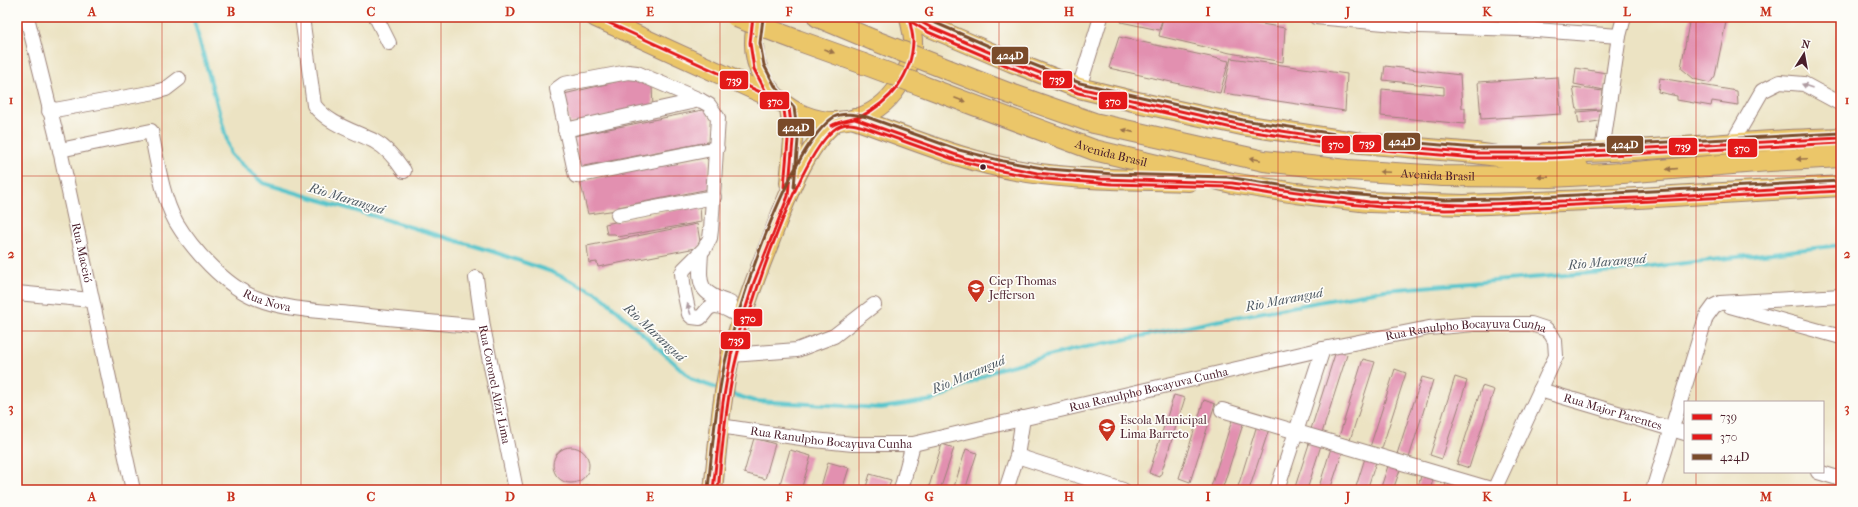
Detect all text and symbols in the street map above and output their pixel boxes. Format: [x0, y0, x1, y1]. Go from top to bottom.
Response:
text: A [87, 4, 97, 19]
text: B [227, 4, 236, 19]
text: C [367, 4, 376, 19]
text: D [505, 4, 515, 19]
text: E [646, 4, 654, 19]
text: F [785, 4, 793, 19]
text: G [924, 4, 934, 19]
text: H [1064, 4, 1075, 19]
text: I [1205, 4, 1211, 19]
text: J [1344, 4, 1351, 20]
text: K [1482, 4, 1493, 19]
text: L [1623, 4, 1632, 19]
text: M [1759, 4, 1772, 19]
north arrow [1784, 34, 1824, 74]
text: N [1800, 37, 1812, 52]
line badge: 424D [991, 46, 1029, 65]
one-way arrow [823, 49, 835, 55]
text: 424D [995, 49, 1024, 62]
line badge: 739 [719, 70, 749, 90]
line badge: 739 [1042, 70, 1073, 89]
text: 739 [1048, 73, 1065, 86]
text: 739 [725, 74, 742, 87]
one-way arrow [1800, 83, 1812, 89]
line badge: 370 [759, 91, 790, 110]
line badge: 370 [1098, 91, 1128, 110]
text: 1 [9, 92, 14, 107]
text: 1 [1845, 92, 1850, 107]
text: 370 [767, 95, 783, 108]
text: 370 [1105, 95, 1121, 108]
one-way arrow [954, 97, 966, 103]
line badge: 424D [777, 118, 815, 137]
text: 424D [781, 121, 810, 134]
one-way arrow [1122, 128, 1134, 134]
line badge: 424D [1383, 132, 1421, 151]
line badge: 739 [1352, 134, 1382, 153]
line badge: 370 [1321, 135, 1351, 154]
text: 424D [1387, 135, 1416, 148]
line badge: 424D [1606, 135, 1644, 154]
street label: Avenida Brasil [1072, 136, 1149, 170]
text: 739 [1358, 137, 1375, 150]
line badge: 739 [1668, 137, 1698, 156]
text: 370 [1328, 138, 1344, 151]
text: 424D [1610, 138, 1639, 151]
line badge: 370 [1727, 138, 1758, 158]
text: 739 [1674, 140, 1691, 153]
text: 370 [1734, 142, 1750, 155]
one-way arrow [1249, 155, 1262, 161]
one-way arrow [1796, 156, 1808, 163]
unlabelled marker [978, 162, 988, 172]
street label: Avenida Brasil [1399, 166, 1476, 183]
one-way arrow [1666, 166, 1678, 172]
one-way arrow [1379, 169, 1391, 176]
one-way arrow [1536, 174, 1549, 180]
water label: Rio Maranguá [306, 180, 388, 217]
street label: Rua Maceió [69, 221, 95, 284]
text: 2 [8, 246, 15, 261]
text: 2 [1844, 246, 1851, 261]
water label: Rio Maranguá [1566, 251, 1648, 272]
place label: Ciep Thomas Jefferson [988, 274, 1057, 302]
school or university icon: Ciep Thomas Jefferson [966, 278, 986, 303]
water label: Rio Maranguá [1243, 284, 1325, 315]
street label: Rua Nova [241, 286, 292, 315]
water label: Rio Maranguá [620, 300, 689, 365]
one-way arrow [685, 303, 691, 315]
line badge: 370 [733, 308, 763, 327]
text: 370 [740, 312, 756, 325]
street label: Rua Ranulpho Bocayuva Cunha [1384, 316, 1549, 343]
street label: Rua Coronel Alzir Lima [476, 324, 514, 446]
line badge: 739 [720, 331, 751, 350]
text: 739 [727, 334, 744, 347]
water label: Rio Maranguá [928, 352, 1008, 397]
street label: Rua Ranulpho Bocayuva Cunha [1068, 364, 1230, 415]
street label: Rua Major Parentes [1562, 390, 1664, 433]
text: 3 [8, 400, 14, 416]
text: 3 [1844, 400, 1850, 416]
legend [1684, 401, 1824, 473]
text: 739 [1720, 410, 1737, 424]
place label: Escola Municipal Lima Barreto [1120, 413, 1207, 441]
school or university icon: Escola Municipal Lima Barreto [1097, 417, 1117, 442]
street label: Rua Ranulpho Bocayuva Cunha [749, 424, 912, 451]
text: 370 [1720, 430, 1737, 444]
text: 424D [1720, 450, 1750, 464]
text: A [87, 489, 97, 504]
text: B [227, 489, 236, 504]
text: C [367, 489, 376, 504]
text: D [505, 489, 515, 504]
text: E [646, 489, 654, 504]
text: F [785, 489, 793, 504]
text: G [924, 489, 934, 504]
text: H [1064, 489, 1075, 504]
text: I [1205, 489, 1211, 504]
text: J [1344, 489, 1351, 505]
text: K [1482, 489, 1493, 504]
text: L [1623, 489, 1632, 504]
text: M [1759, 489, 1772, 504]

